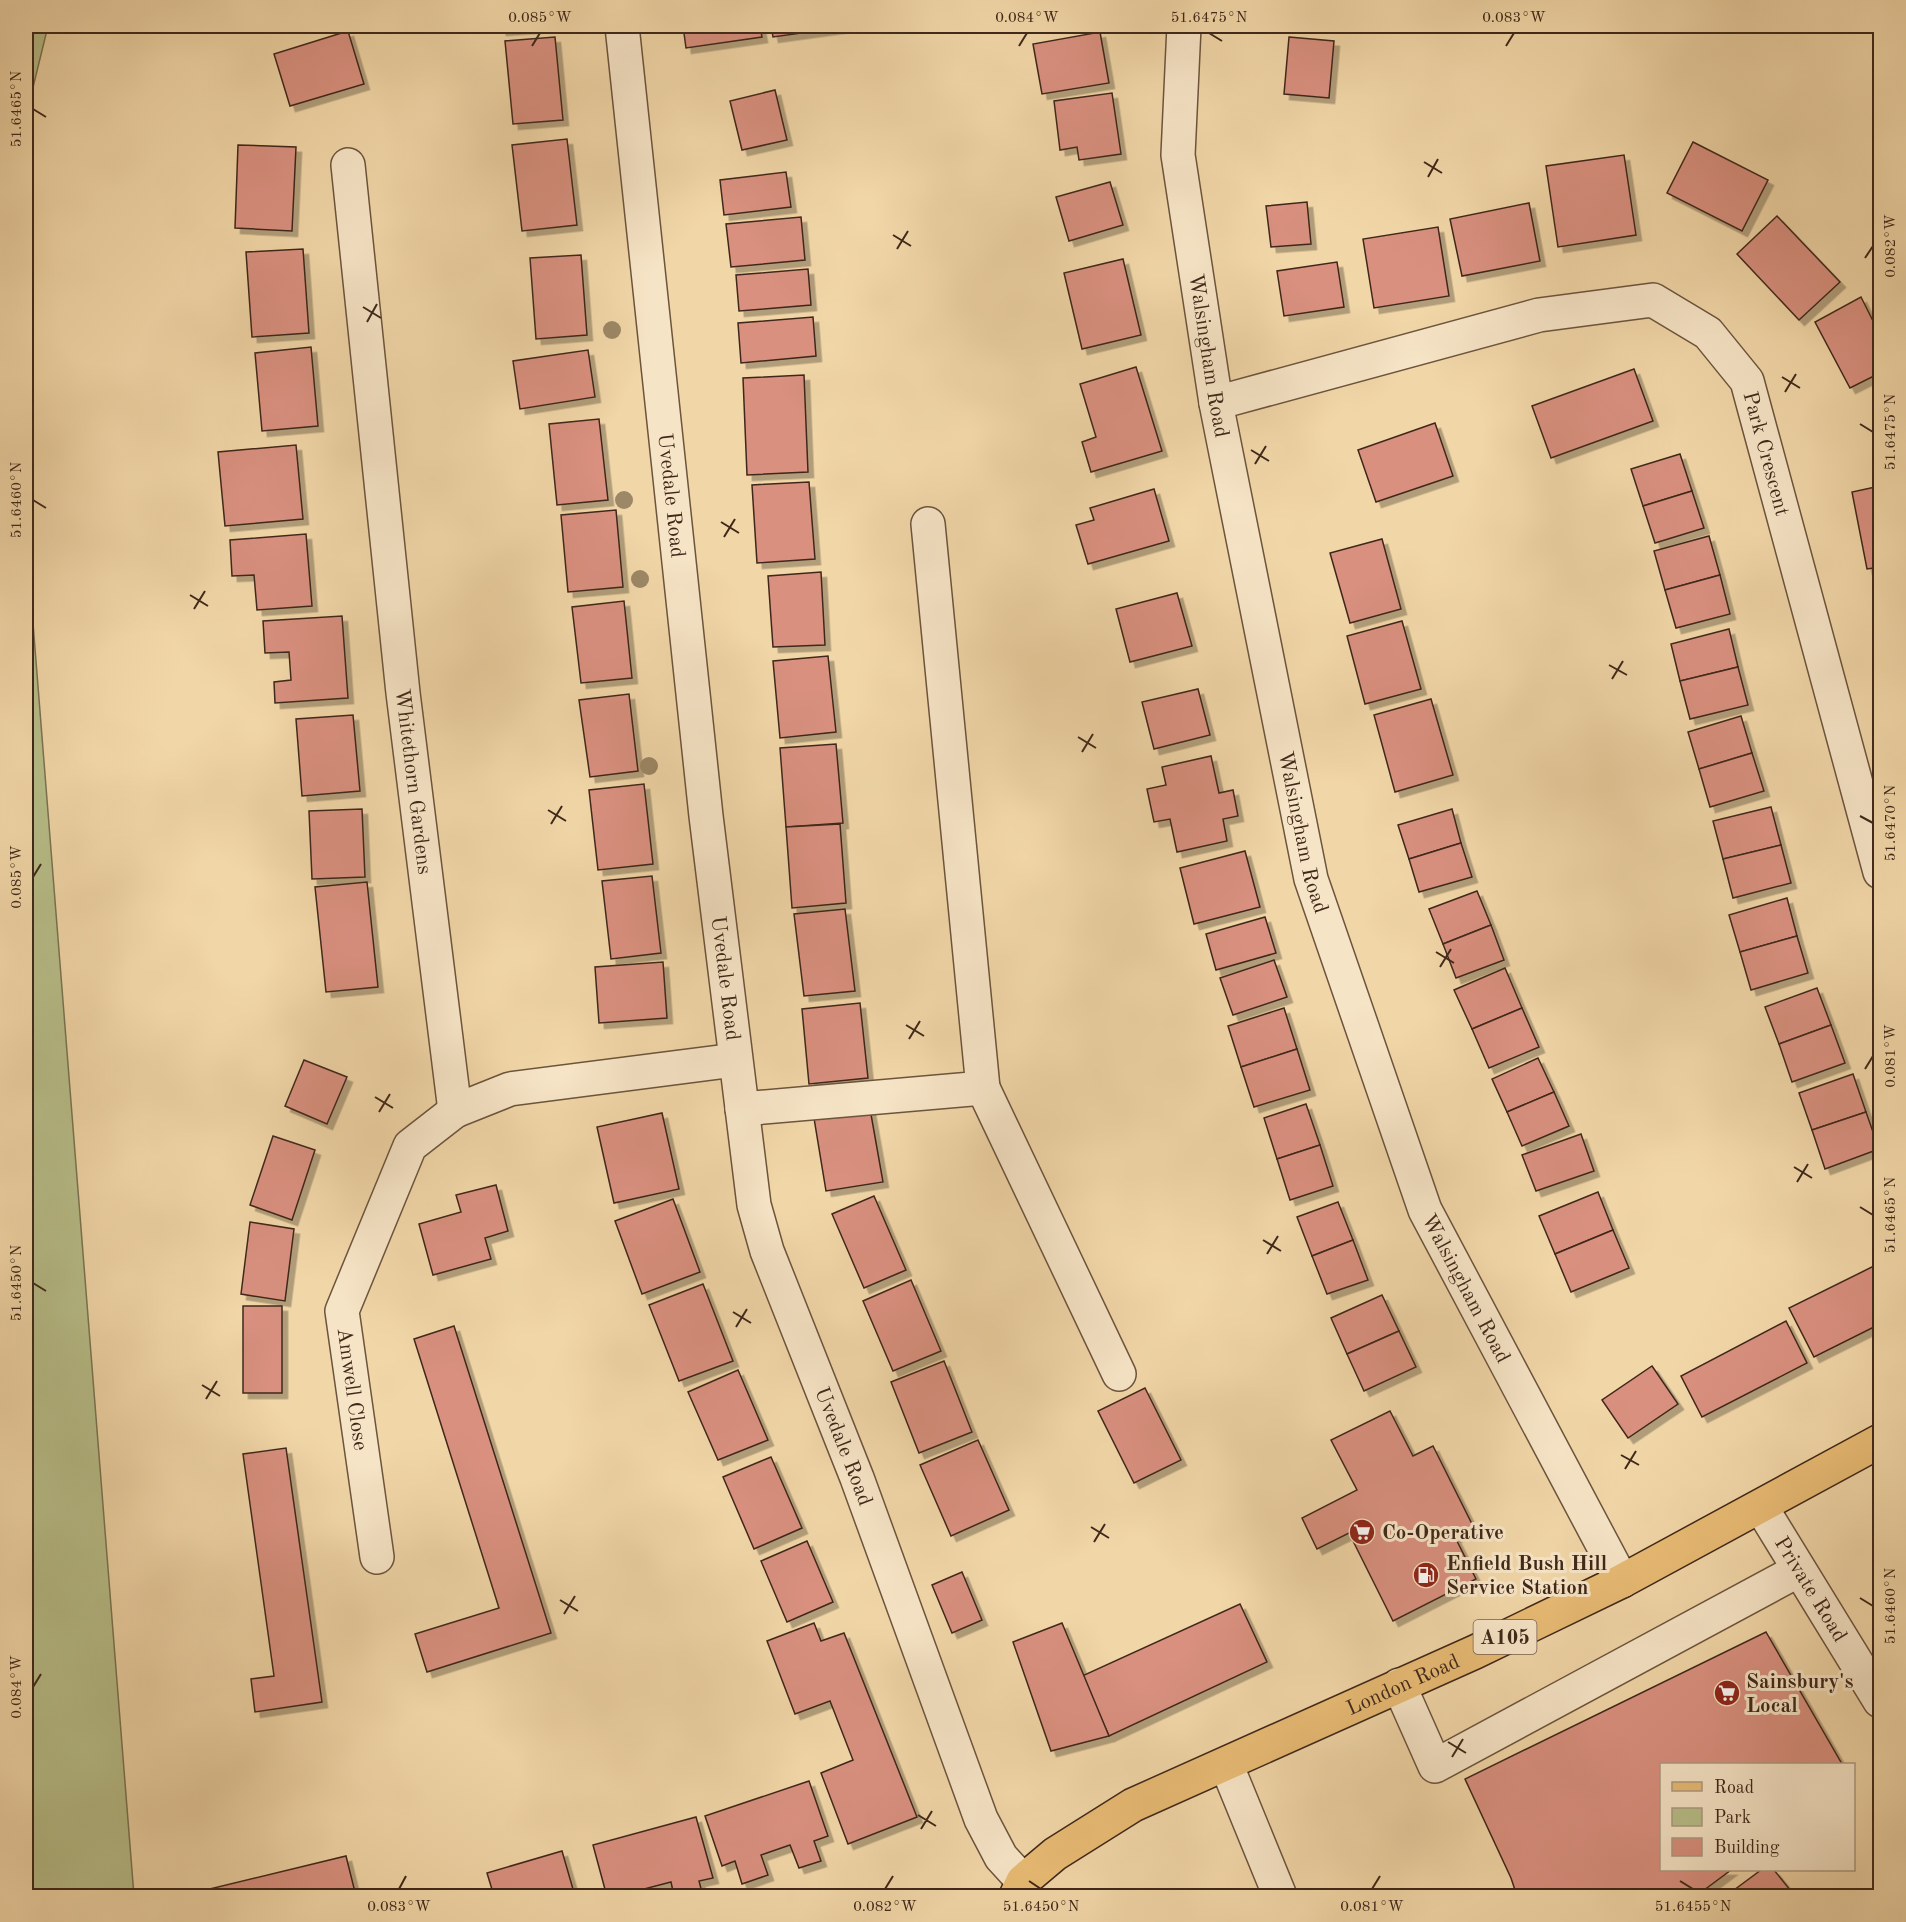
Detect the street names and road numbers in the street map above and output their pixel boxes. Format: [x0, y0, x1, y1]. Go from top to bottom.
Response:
street label: Walsingham Road [1184, 272, 1232, 439]
street label: Park Crescent [1738, 389, 1792, 519]
street label: Uvedale Road [653, 432, 687, 559]
street label: Whitethorn Gardens [391, 688, 434, 876]
street label: Walsingham Road [1274, 750, 1331, 916]
street label: Uvedale Road [706, 915, 743, 1042]
street label: Walsingham Road [1417, 1211, 1513, 1367]
street label: Amwell Close [333, 1326, 371, 1452]
street label: Uvedale Road [810, 1384, 875, 1509]
street label: Private Road [1770, 1533, 1850, 1646]
road number: A105 [1474, 1620, 1537, 1654]
street label: London Road [1344, 1651, 1463, 1720]

